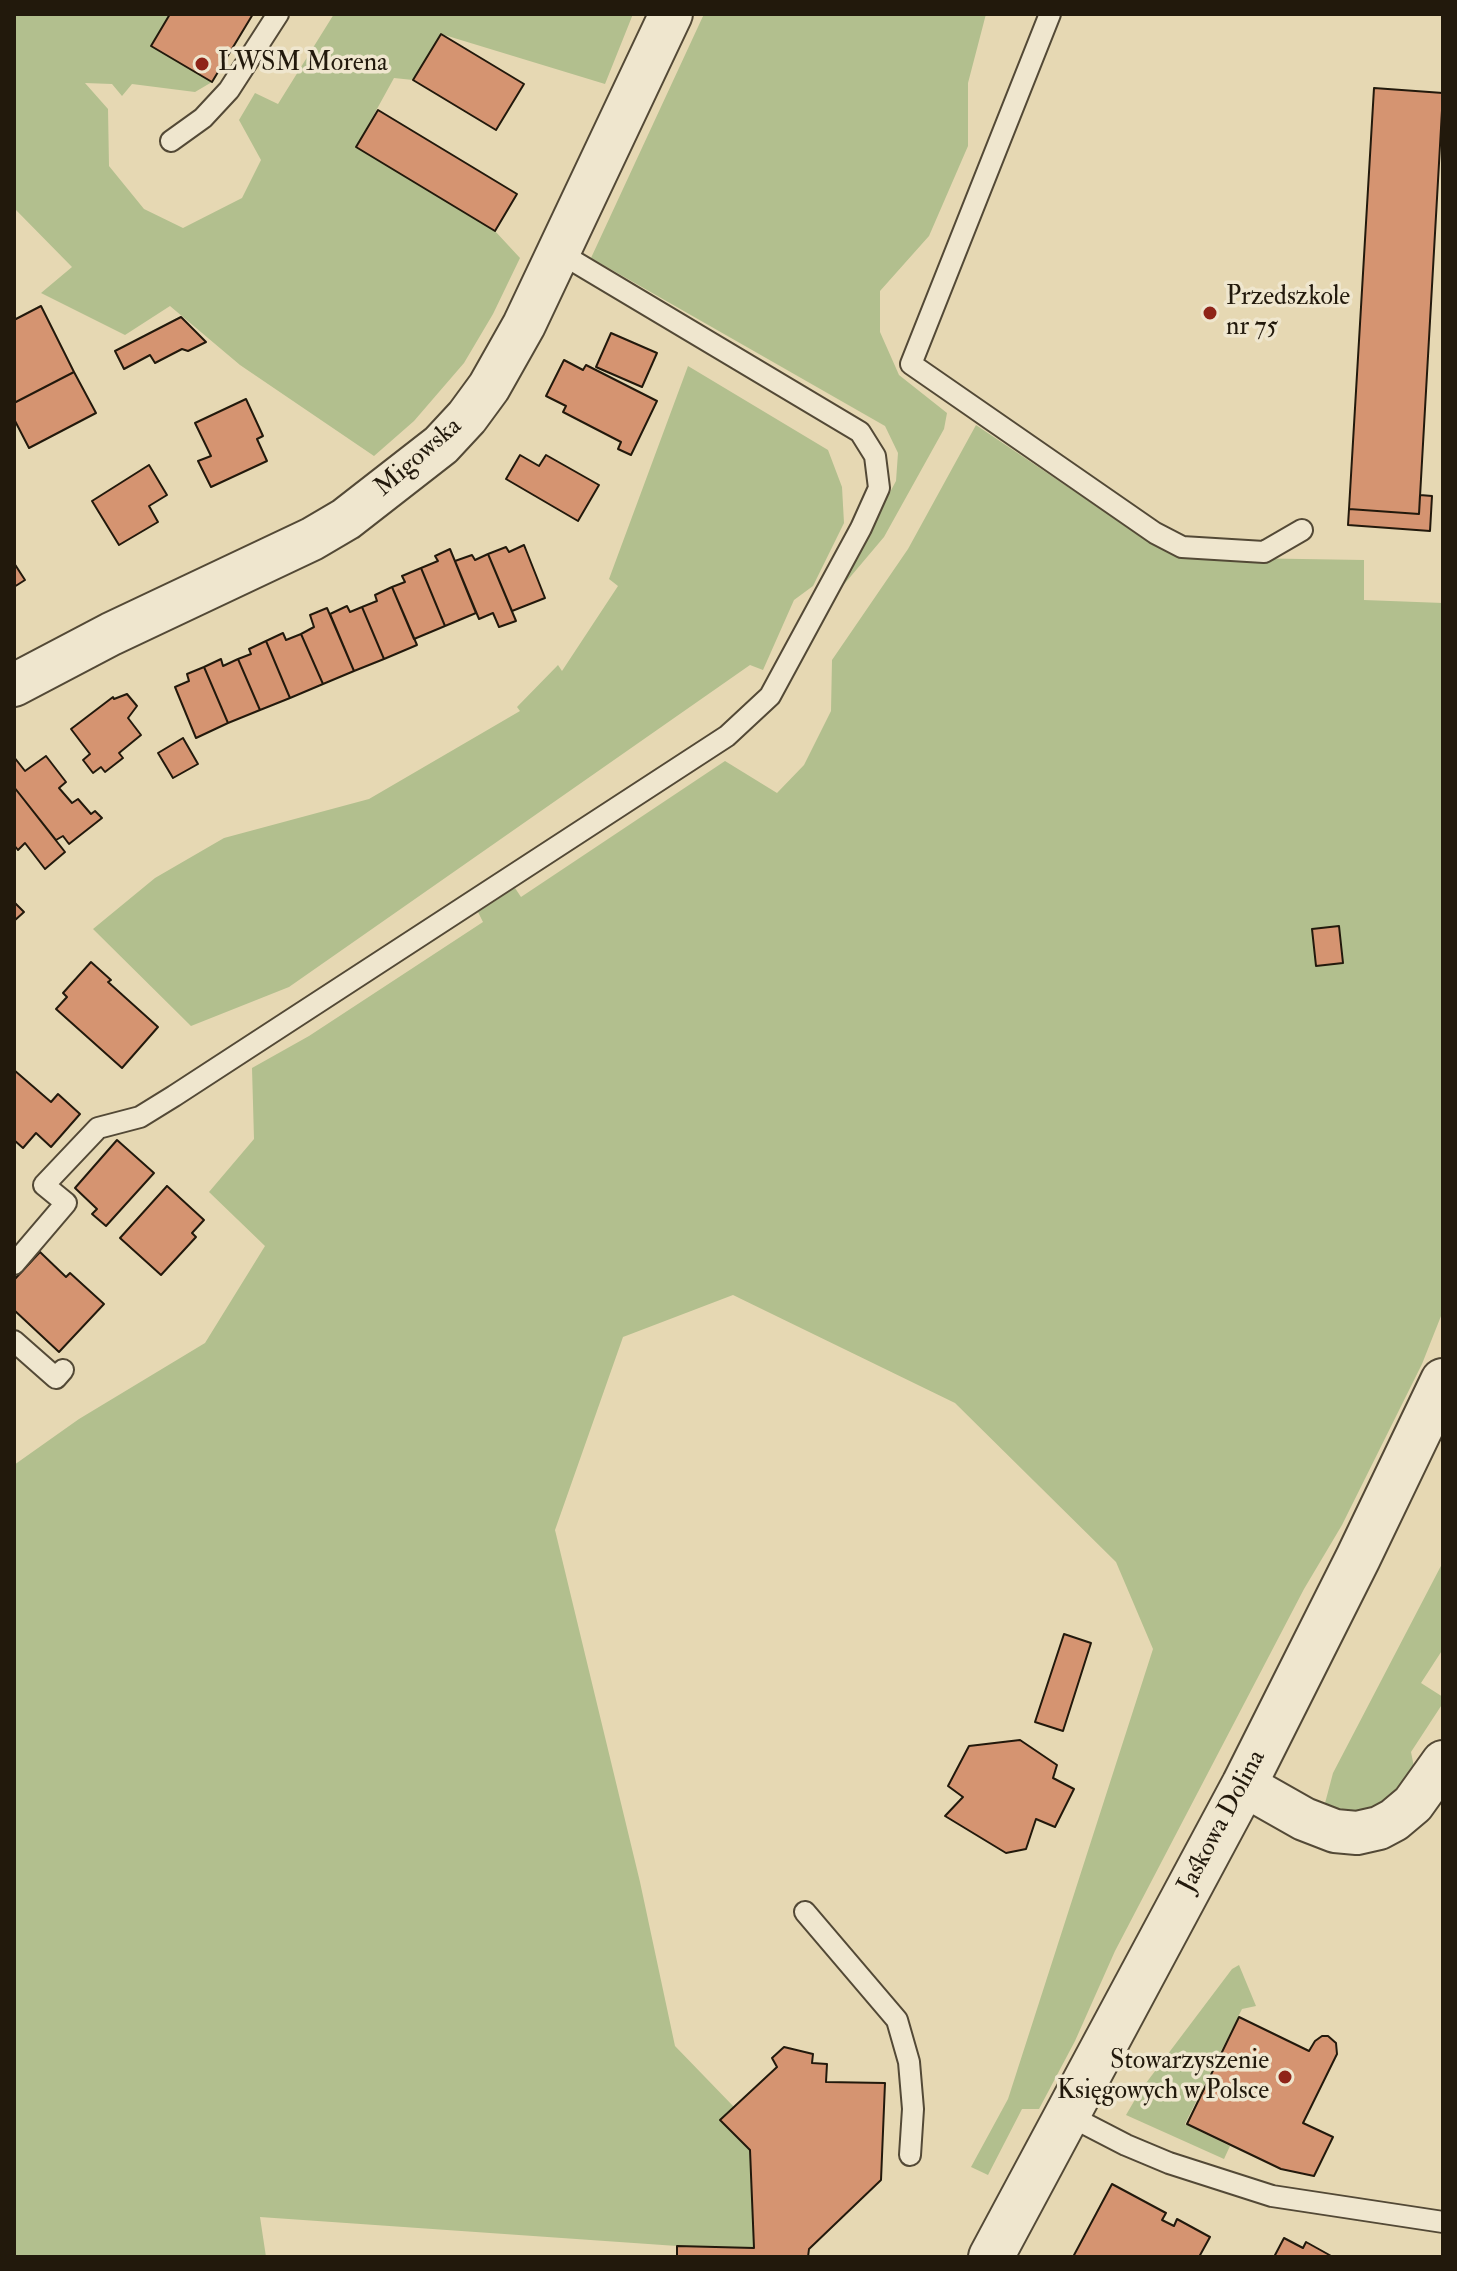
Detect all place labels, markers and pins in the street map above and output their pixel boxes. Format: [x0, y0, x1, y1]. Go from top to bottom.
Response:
place label: LWSM Morena [218, 48, 388, 80]
marker: LWSM Morena [193, 55, 211, 73]
place label: Przedszkole nr 75 [1226, 282, 1350, 344]
marker: Przedszkole nr 75 [1201, 304, 1219, 322]
place label: Stowarzyszenie Księgowych w Polsce [1057, 2046, 1269, 2108]
marker: Stowarzyszenie Księgowych w Polsce [1276, 2068, 1294, 2086]

